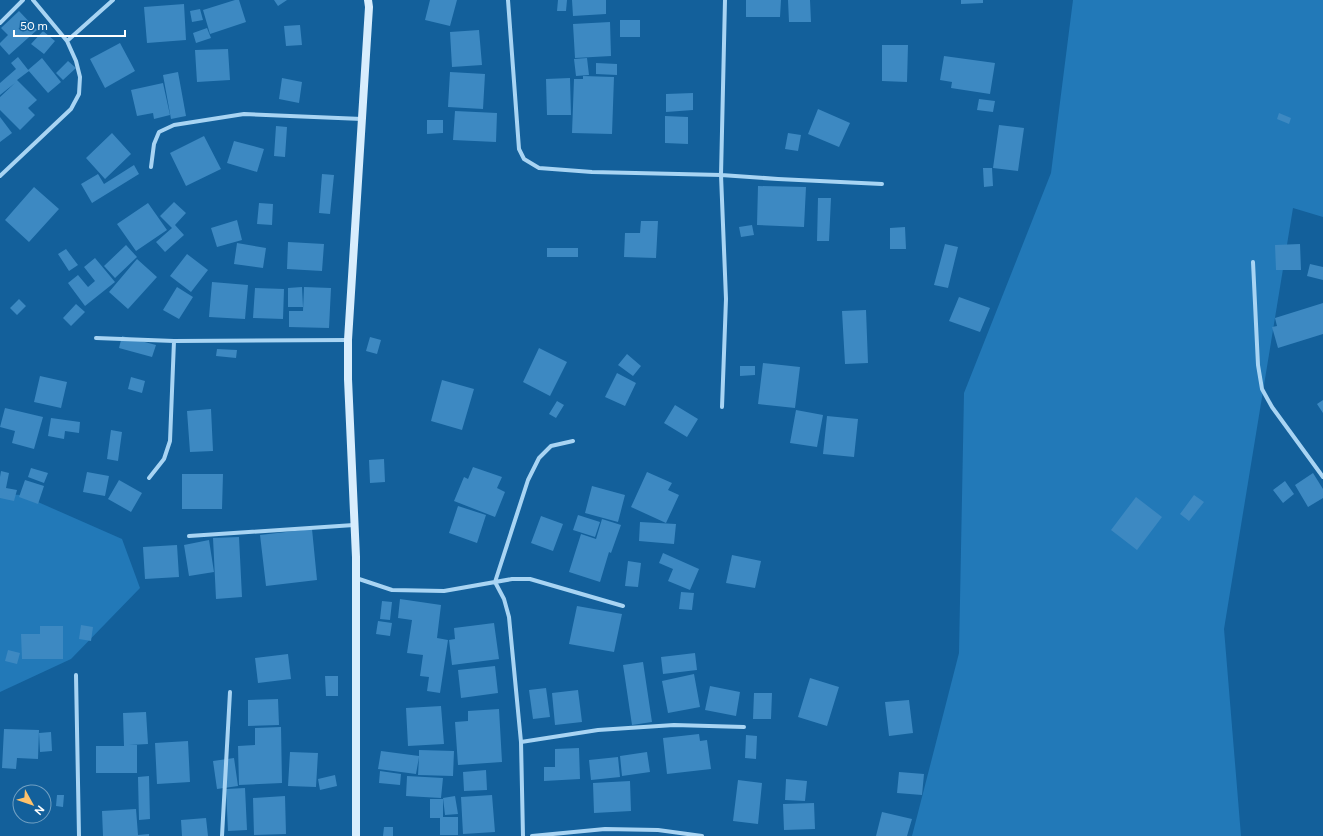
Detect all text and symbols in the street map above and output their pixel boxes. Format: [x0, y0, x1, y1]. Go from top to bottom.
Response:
scale bar [14, 12, 125, 38]
text: 50 m [20, 19, 48, 33]
north arrow [12, 784, 52, 824]
text: N [32, 803, 47, 818]

